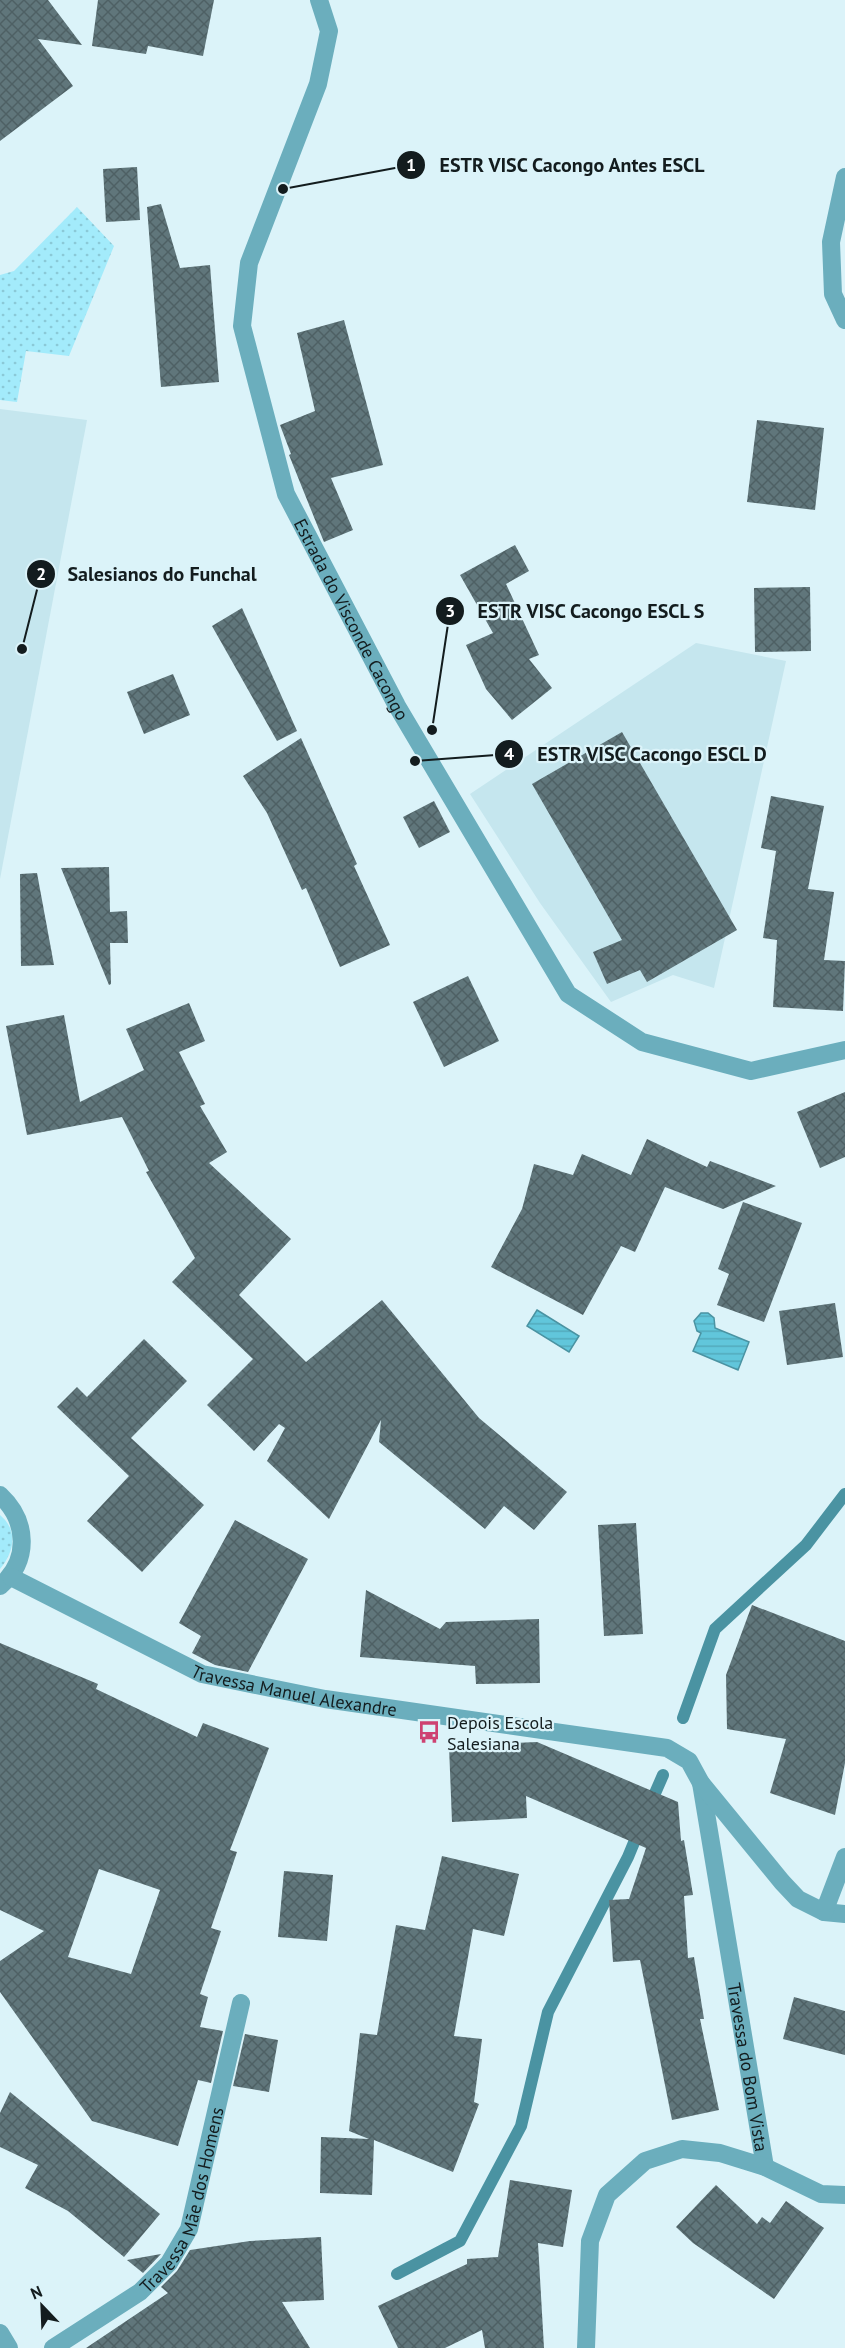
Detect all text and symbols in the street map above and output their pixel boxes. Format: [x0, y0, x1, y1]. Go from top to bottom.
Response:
callout: ESTR VISC Cacongo Antes ESCL [396, 146, 718, 184]
text: ESTR VISC Cacongo Antes ESCL [439, 152, 705, 178]
text: 1 [406, 153, 416, 176]
street label: Estrada do Visconde Cacongo [289, 515, 414, 724]
callout: Salesianos do Funchal [26, 555, 269, 593]
text: Salesianos do Funchal [67, 561, 257, 587]
text: 2 [36, 562, 46, 585]
callout: ESTR VISC Cacongo ESCL S [435, 592, 718, 630]
text: ESTR VISC Cacongo ESCL S [478, 598, 704, 624]
text: 3 [445, 599, 455, 622]
callout: ESTR VISC Cacongo ESCL D [494, 735, 780, 773]
text: ESTR VISC Cacongo ESCL D [537, 741, 767, 767]
text: 4 [504, 742, 514, 765]
street label: Travessa Manuel Alexandre [187, 1659, 399, 1721]
place label: Depois Escola Salesiana [447, 1711, 553, 1755]
bus stop icon: Depois Escola Salesiana [416, 1719, 442, 1745]
street label: Travessa do Bom Vista [723, 1981, 774, 2153]
street label: Travessa Mãe dos Homens [135, 2105, 228, 2297]
north arrow [12, 2276, 72, 2336]
text: N [27, 2281, 45, 2303]

